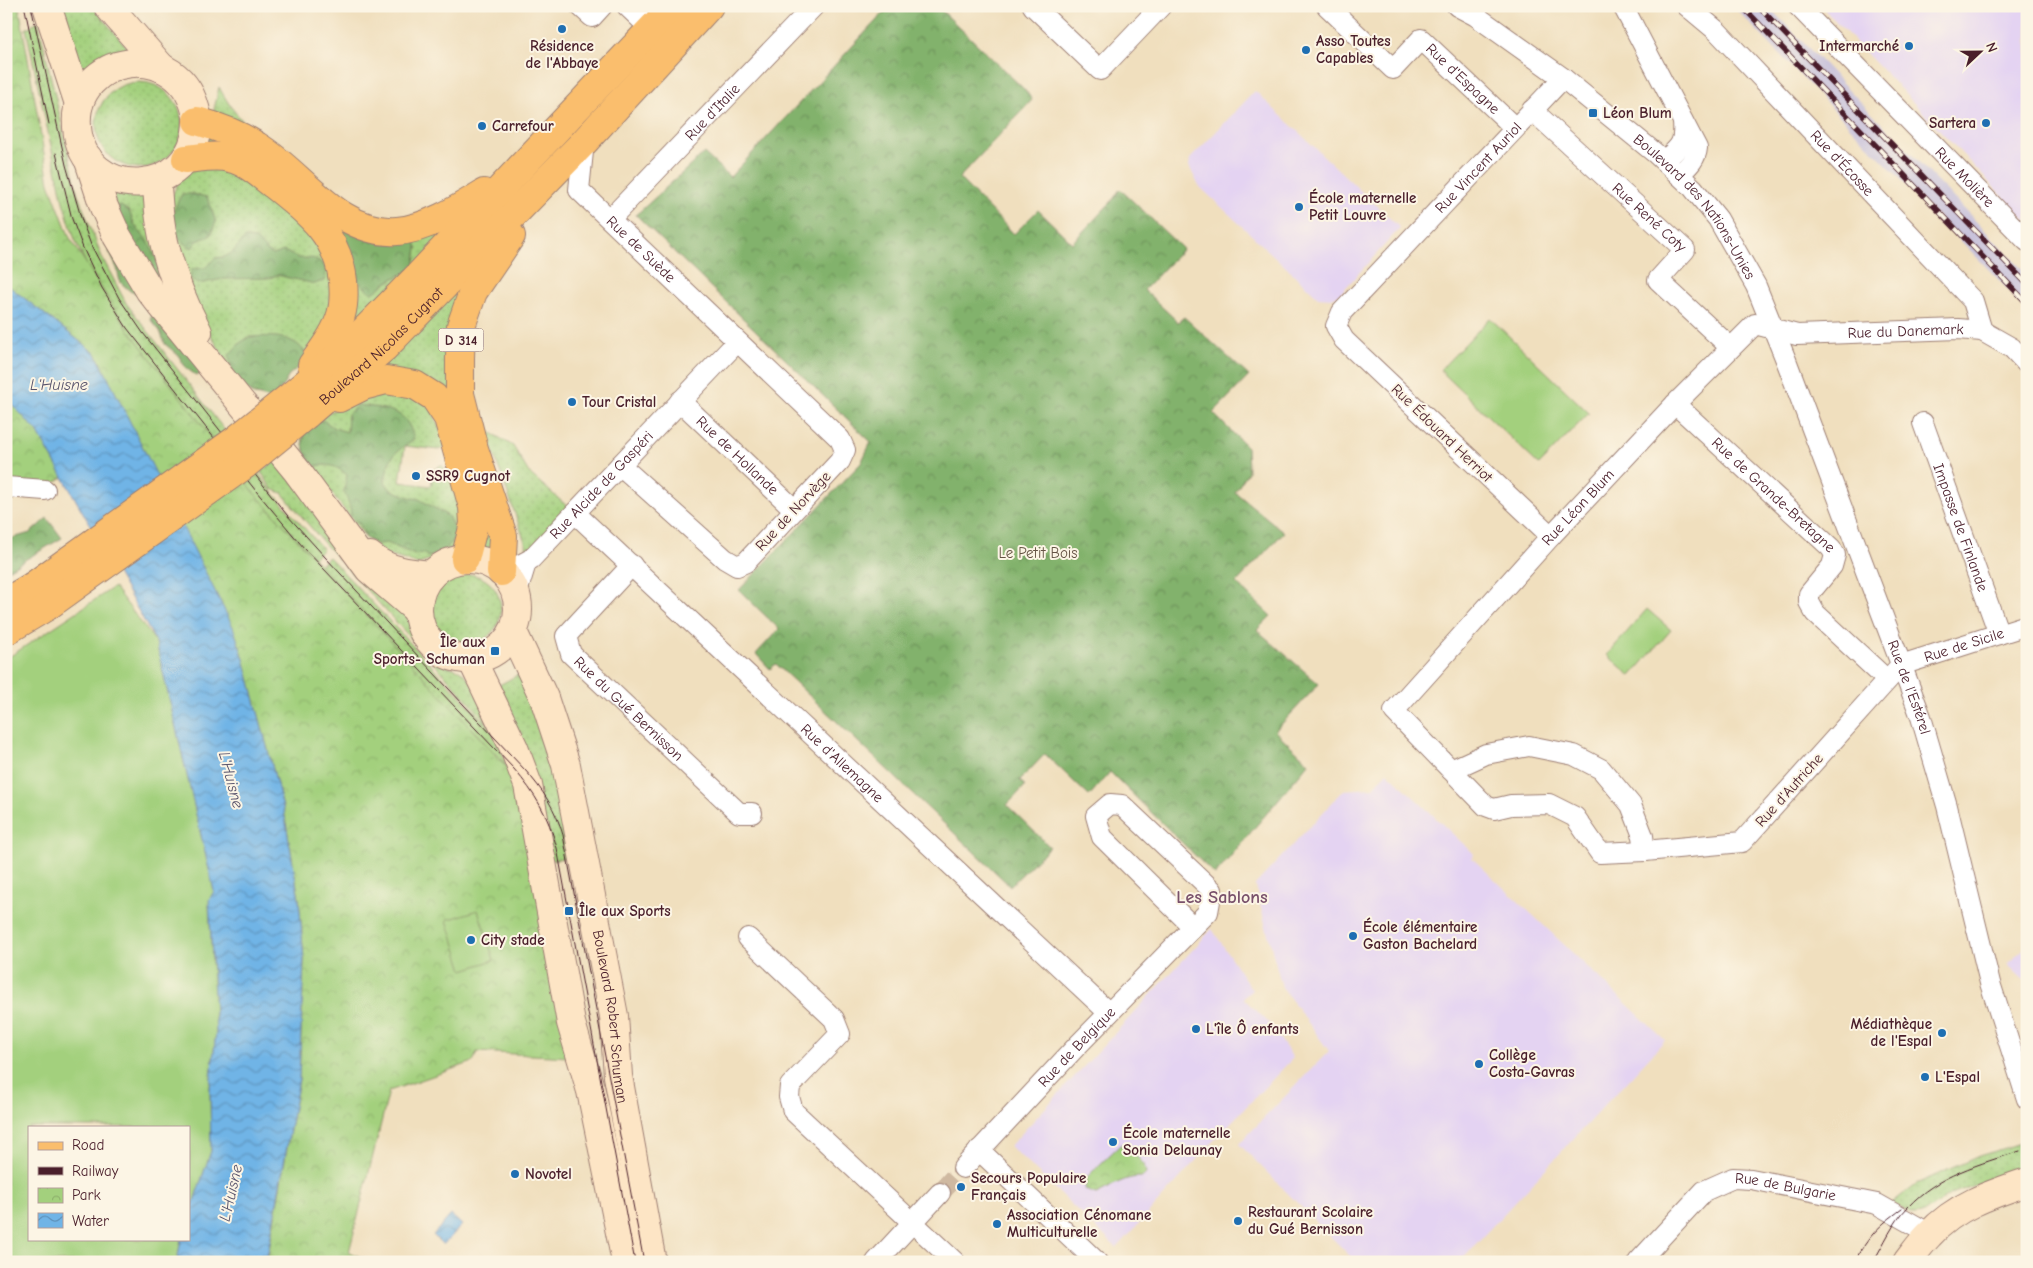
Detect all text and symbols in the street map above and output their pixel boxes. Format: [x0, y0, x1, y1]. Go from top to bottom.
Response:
marker: Résidence de l'Abbaye [556, 23, 568, 35]
north arrow [1956, 28, 2006, 78]
place label: Asso Toutes Capables [1316, 32, 1391, 67]
place label: Résidence de l'Abbaye [526, 37, 598, 72]
place label: Intermarché [1819, 37, 1899, 55]
street label: Rue d'Espagne [1422, 40, 1504, 118]
marker: Intermarché [1903, 40, 1915, 52]
text: N [1982, 40, 2001, 55]
marker: Asso Toutes Capables [1300, 44, 1312, 56]
street label: Rue d'Italie [681, 80, 744, 144]
place label: Léon Blum [1603, 104, 1672, 122]
marker: Léon Blum [1587, 107, 1599, 119]
place label: Sartera [1929, 114, 1976, 132]
place label: Carrefour [492, 117, 554, 135]
marker: Sartera [1980, 117, 1992, 129]
street label: Rue Vincent Auriol [1431, 118, 1525, 217]
marker: Carrefour [476, 120, 488, 132]
street label: Rue d'Écosse [1807, 126, 1878, 200]
street label: Boulevard des Nations-Unies [1630, 130, 1759, 282]
street label: Rue Molière [1931, 143, 1998, 211]
street label: Rue René Coty [1608, 179, 1690, 256]
place label: École maternelle Petit Louvre [1309, 188, 1416, 224]
marker: École maternelle Petit Louvre [1293, 201, 1305, 213]
street label: Rue de Suède [603, 212, 680, 287]
street label: Boulevard Nicolas Cugnot [315, 283, 447, 409]
street label: Rue du Danemark [1847, 320, 1965, 342]
road number: D 314 [438, 328, 484, 352]
water label: L'Huisne [30, 376, 88, 394]
street label: Rue Édouard Herriot [1388, 379, 1498, 486]
place label: Tour Cristal [582, 393, 656, 411]
marker: Tour Cristal [566, 396, 578, 408]
street label: Rue de Hollande [692, 412, 783, 499]
street label: Rue Alcide de Gaspéri [546, 427, 657, 543]
street label: Rue de Grande-Bretagne [1708, 434, 1839, 557]
street label: Impasse de Finlande [1929, 461, 1992, 594]
street label: Rue Léon Blum [1538, 466, 1618, 549]
place label: SSR9 Cugnot [426, 467, 511, 485]
street label: Rue de Norvège [752, 467, 835, 555]
marker: SSR9 Cugnot [410, 470, 422, 482]
park label: Le Petit Bois [999, 544, 1077, 562]
street label: Rue de Sicile [1922, 624, 2007, 666]
place label: Île aux Sports- Schuman [374, 632, 486, 668]
street label: Rue de l'Estérel [1884, 638, 1935, 736]
marker: Île aux Sports- Schuman [489, 645, 501, 657]
street label: Rue du Gué Bernisson [570, 653, 687, 765]
street label: Rue d'Allemagne [797, 720, 888, 807]
street label: Rue d'Autriche [1751, 749, 1827, 831]
water label: L'Huisne [215, 750, 247, 810]
district label: Les Sablons [1176, 887, 1268, 908]
place label: Île aux Sports [579, 901, 671, 920]
marker: Île aux Sports [563, 905, 575, 917]
place label: École élémentaire Gaston Bachelard [1363, 917, 1477, 953]
street label: Boulevard Robert Schuman [589, 928, 632, 1105]
marker: École élémentaire Gaston Bachelard [1347, 930, 1359, 942]
place label: City stade [481, 931, 545, 949]
marker: City stade [465, 934, 477, 946]
street label: Rue de Belgique [1034, 1003, 1119, 1091]
place label: Médiathèque de l'Espal [1850, 1015, 1932, 1050]
place label: L'île Ô enfants [1206, 1019, 1299, 1038]
marker: L'île Ô enfants [1190, 1023, 1202, 1035]
marker: Médiathèque de l'Espal [1936, 1027, 1948, 1039]
place label: Collège Costa-Gavras [1489, 1046, 1575, 1081]
marker: Collège Costa-Gavras [1473, 1058, 1485, 1070]
place label: L'Espal [1935, 1068, 1980, 1086]
marker: L'Espal [1919, 1071, 1931, 1083]
place label: École maternelle Sonia Delaunay [1123, 1123, 1230, 1159]
legend [28, 1126, 190, 1240]
text: Road [72, 1136, 104, 1154]
marker: École maternelle Sonia Delaunay [1107, 1136, 1119, 1148]
text: Railway [72, 1162, 119, 1180]
water label: L'Huisne [216, 1163, 246, 1223]
place label: Novotel [525, 1165, 572, 1183]
marker: Novotel [509, 1168, 521, 1180]
place label: Secours Populaire Français [971, 1169, 1086, 1204]
street label: Rue de Bulgarie [1735, 1169, 1838, 1205]
marker: Secours Populaire Français [955, 1181, 967, 1193]
text: Park [72, 1186, 101, 1204]
place label: Restaurant Scolaire du Gué Bernisson [1248, 1203, 1373, 1238]
place label: Association Cénomane Multiculturelle [1007, 1206, 1151, 1241]
text: Water [72, 1212, 109, 1230]
marker: Restaurant Scolaire du Gué Bernisson [1232, 1215, 1244, 1227]
marker: Association Cénomane Multiculturelle [991, 1218, 1003, 1230]

